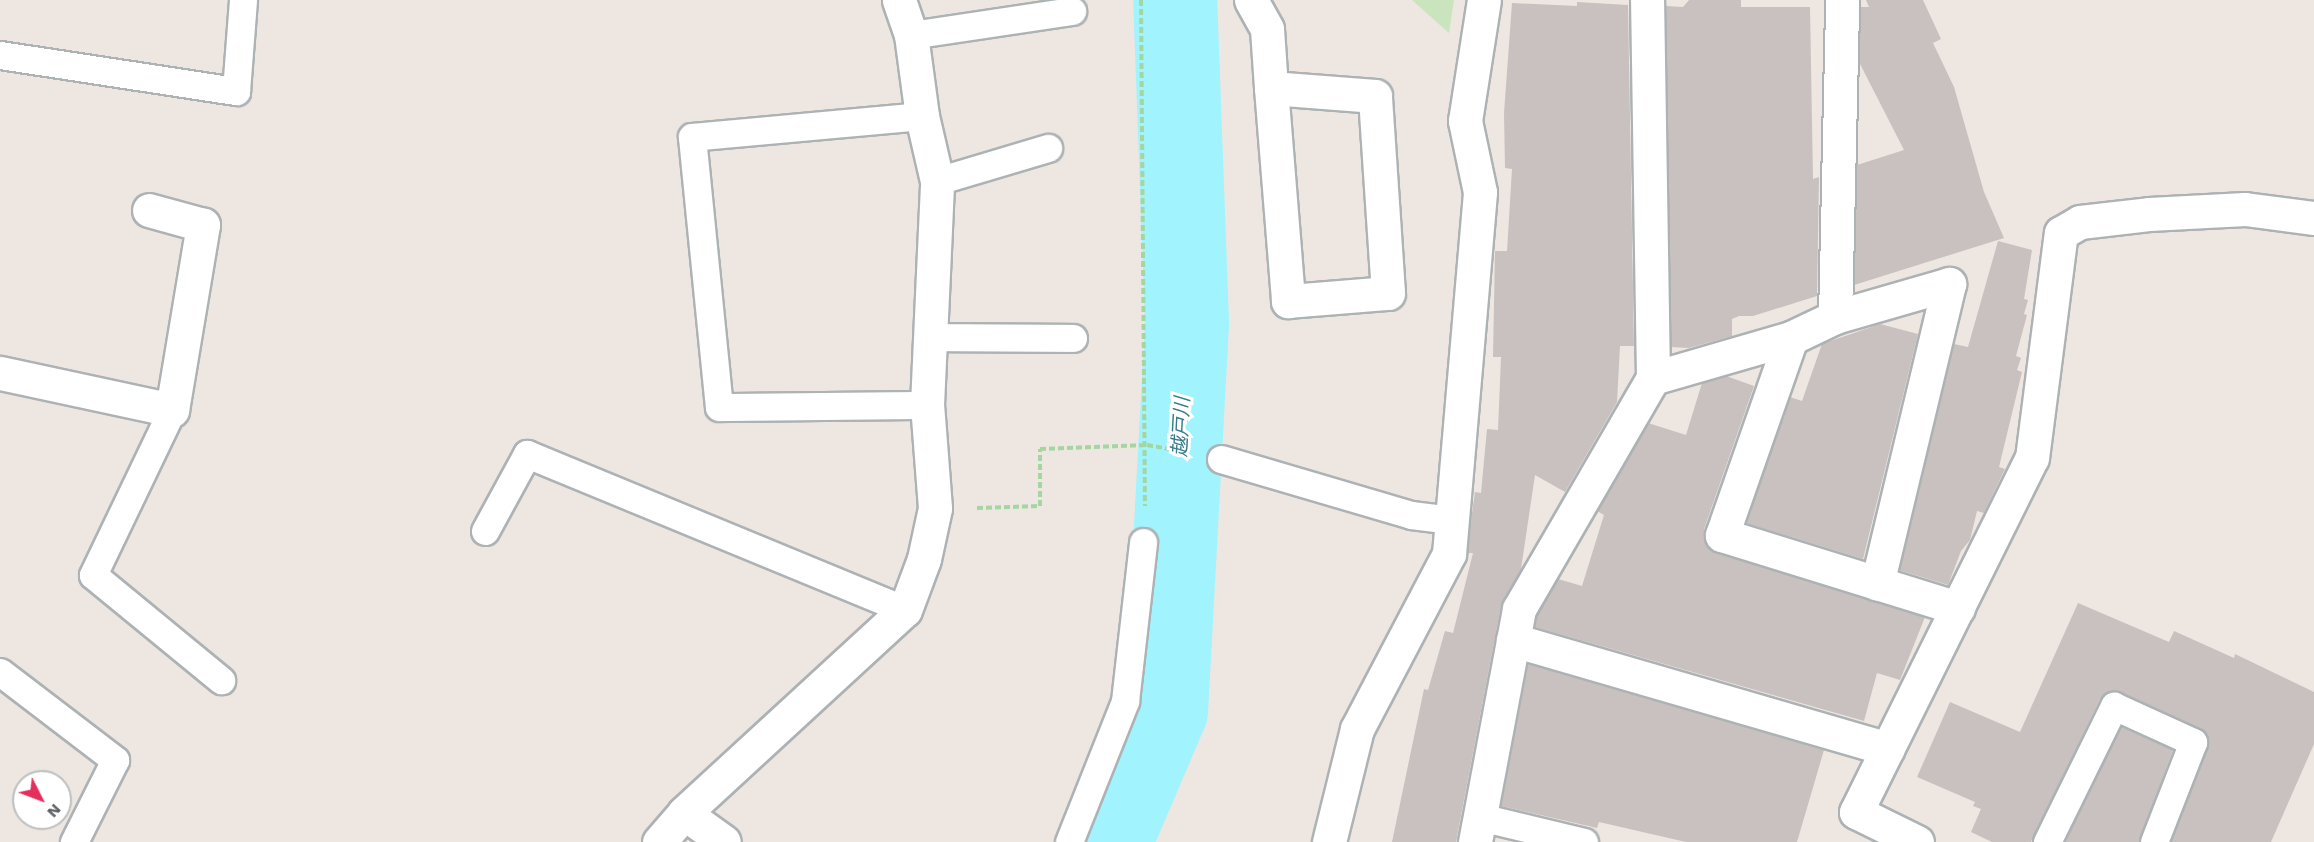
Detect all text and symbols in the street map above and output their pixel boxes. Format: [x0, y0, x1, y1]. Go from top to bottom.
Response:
water label: 越戸川 [1167, 396, 1195, 458]
north arrow [12, 770, 72, 830]
text: N [43, 800, 65, 822]

